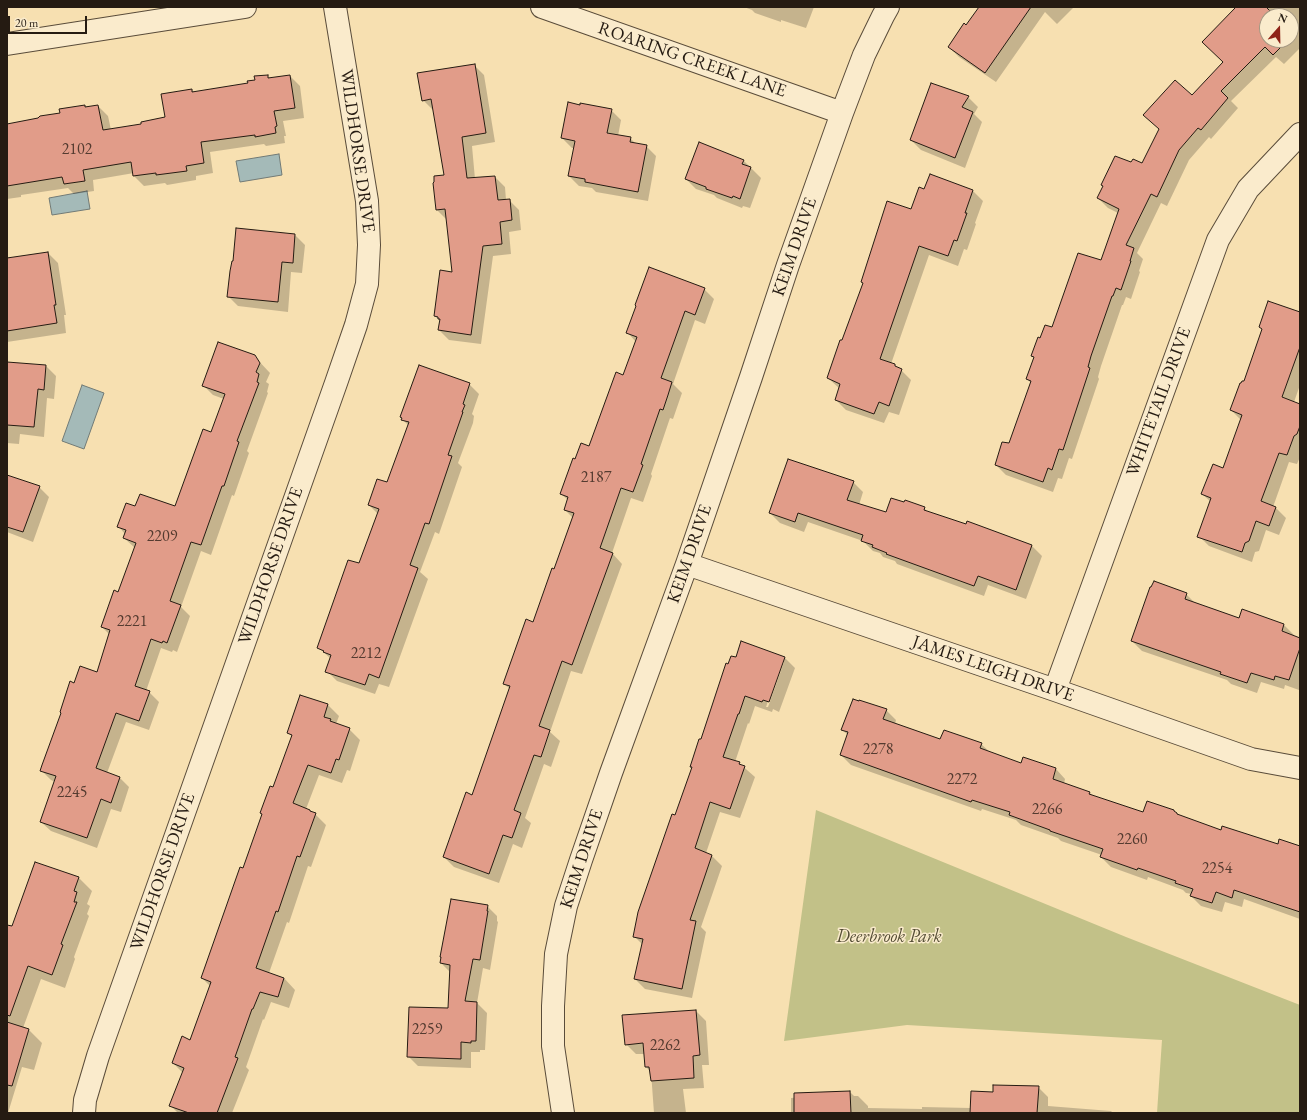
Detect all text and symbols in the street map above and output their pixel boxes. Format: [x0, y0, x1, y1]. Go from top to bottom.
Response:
scale bar [10, 8, 89, 34]
north arrow [1259, 8, 1299, 48]
text: N [1276, 10, 1289, 26]
text: 20 m [15, 15, 38, 31]
street label: ROARING CREEK LANE [595, 18, 789, 102]
street label: WILDHORSE DRIVE [335, 68, 379, 234]
house number: 2102 [62, 140, 92, 160]
street label: KEIM DRIVE [768, 195, 822, 299]
street label: WHITETAIL DRIVE [1122, 324, 1196, 480]
house number: 2187 [581, 468, 611, 488]
street label: WILDHORSE DRIVE [234, 485, 308, 647]
street label: KEIM DRIVE [663, 502, 717, 606]
house number: 2209 [147, 527, 177, 547]
house number: 2221 [117, 612, 147, 632]
street label: JAMES LEIGH DRIVE [909, 631, 1077, 707]
house number: 2212 [351, 644, 381, 664]
house number: 2278 [863, 740, 893, 760]
house number: 2272 [947, 770, 977, 790]
house number: 2245 [57, 783, 87, 803]
street label: WILDHORSE DRIVE [126, 791, 200, 953]
house number: 2266 [1032, 800, 1062, 820]
street label: KEIM DRIVE [556, 807, 608, 911]
house number: 2260 [1117, 830, 1147, 850]
house number: 2254 [1202, 859, 1232, 879]
park label: Deerbrook Park [836, 926, 942, 948]
house number: 2259 [412, 1020, 442, 1040]
house number: 2262 [650, 1036, 680, 1056]

